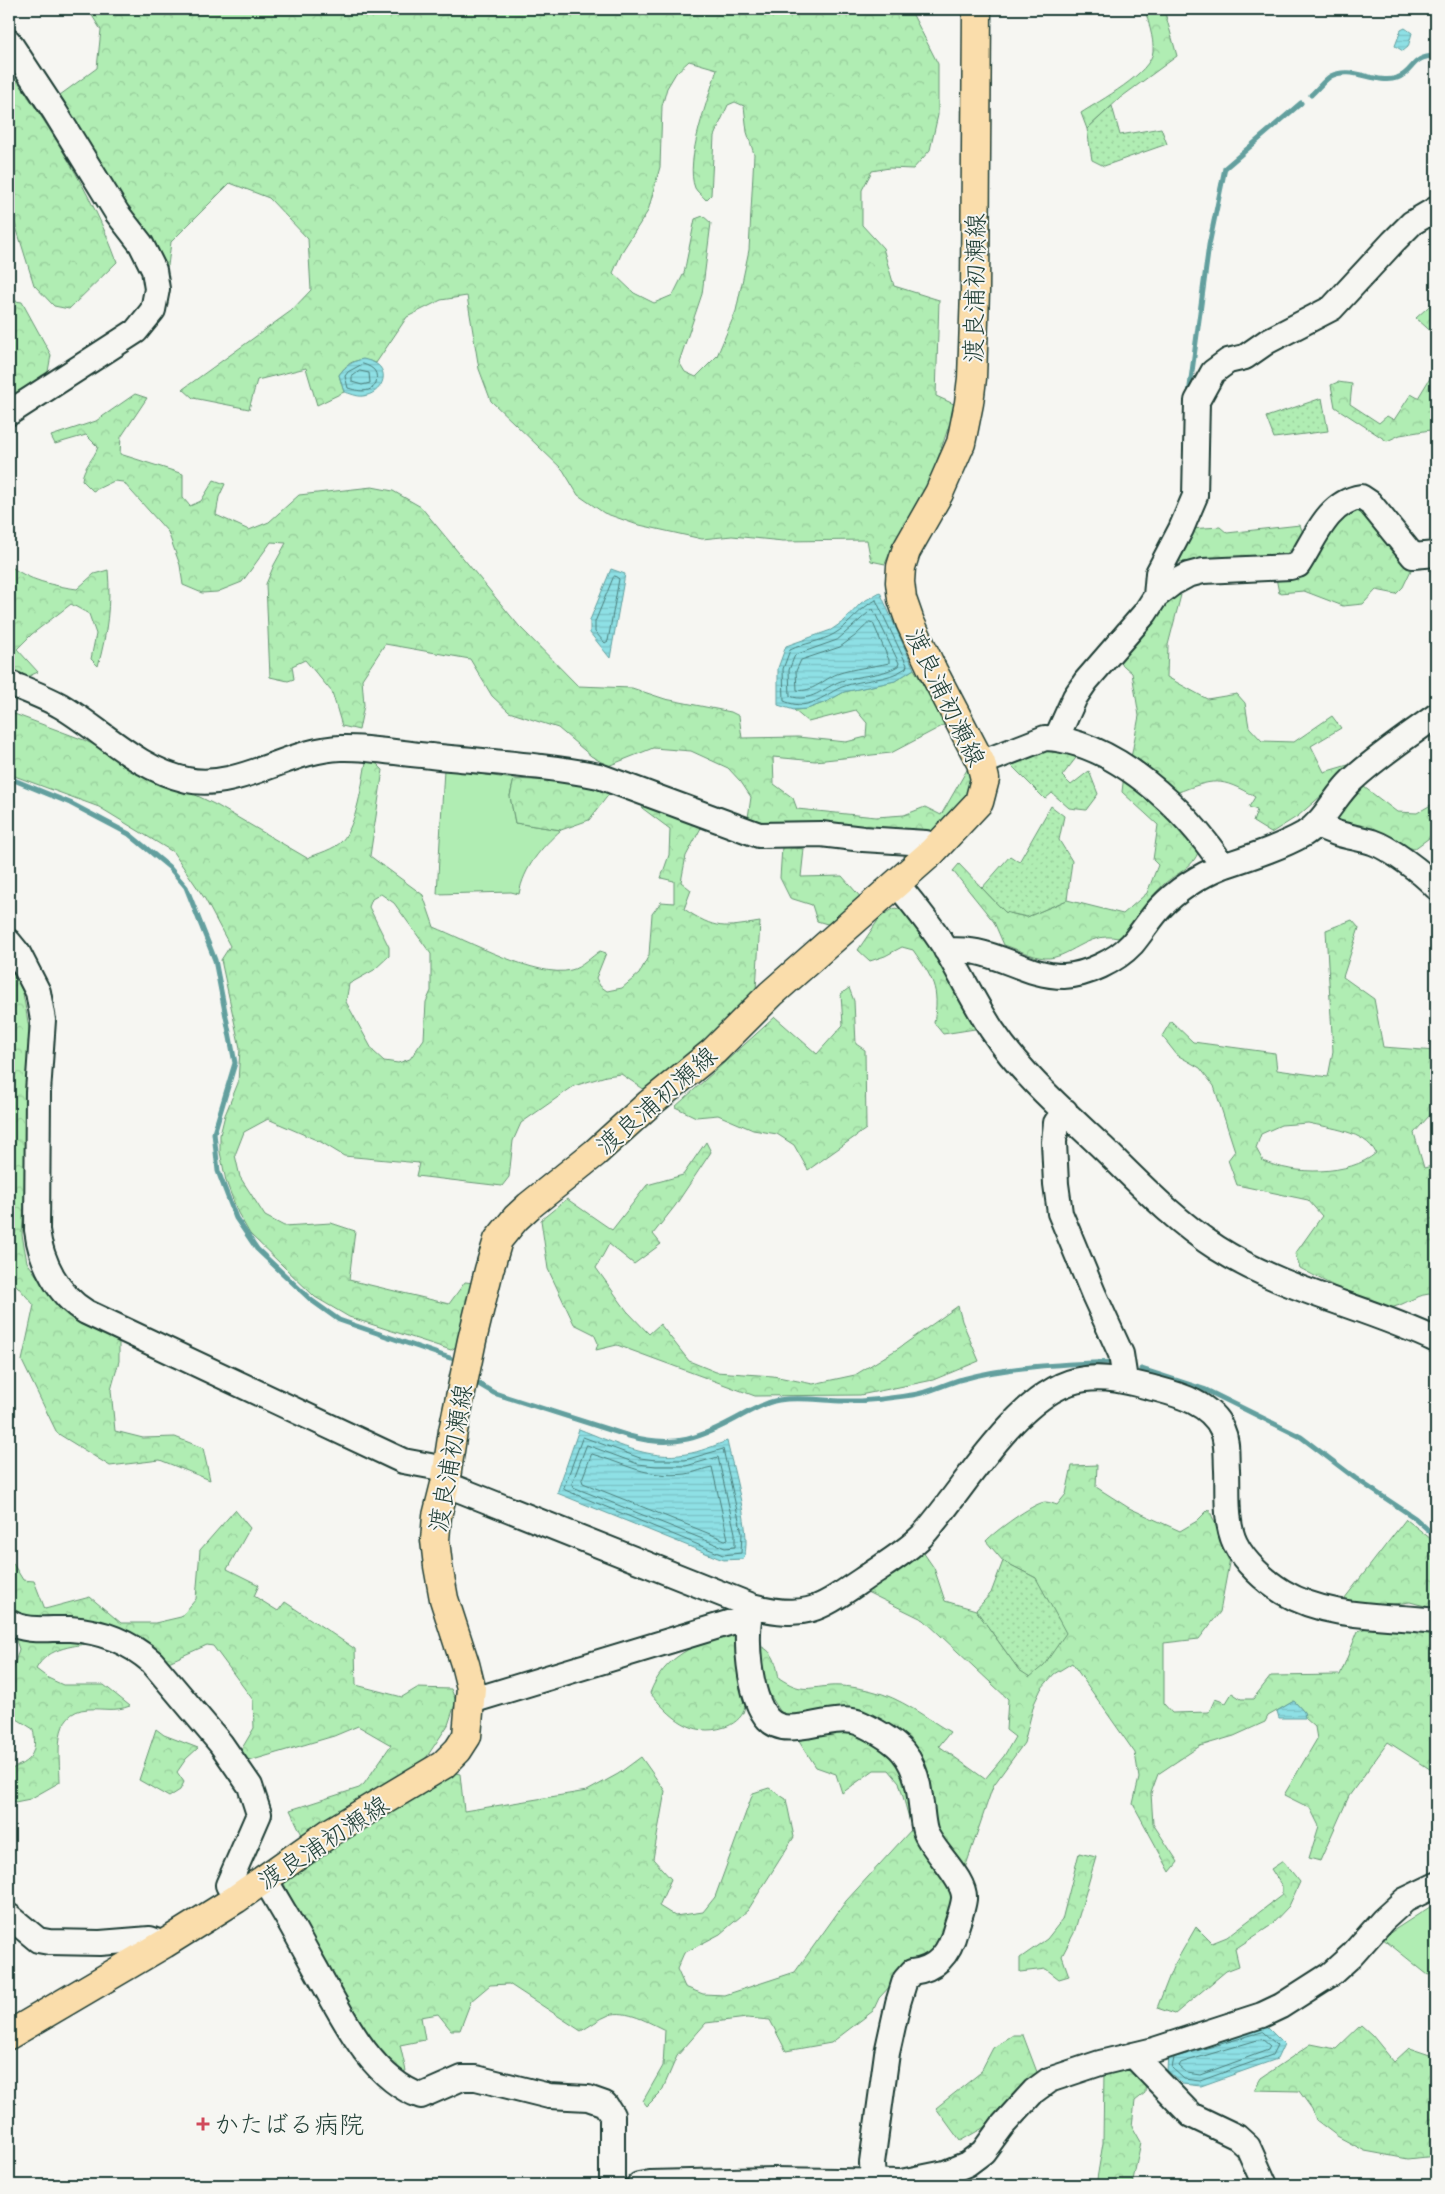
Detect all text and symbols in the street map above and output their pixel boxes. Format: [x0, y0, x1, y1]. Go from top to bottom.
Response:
street label: 渡良浦初瀬線 [958, 213, 992, 363]
street label: 渡良浦初瀬線 [898, 623, 992, 772]
street label: 渡良浦初瀬線 [590, 1039, 724, 1162]
street label: 渡良浦初瀬線 [422, 1382, 480, 1535]
street label: 渡良浦初瀬線 [252, 1789, 395, 1897]
place label: かたばる病院 [214, 2109, 364, 2141]
marker: かたばる病院 [196, 2117, 210, 2131]

